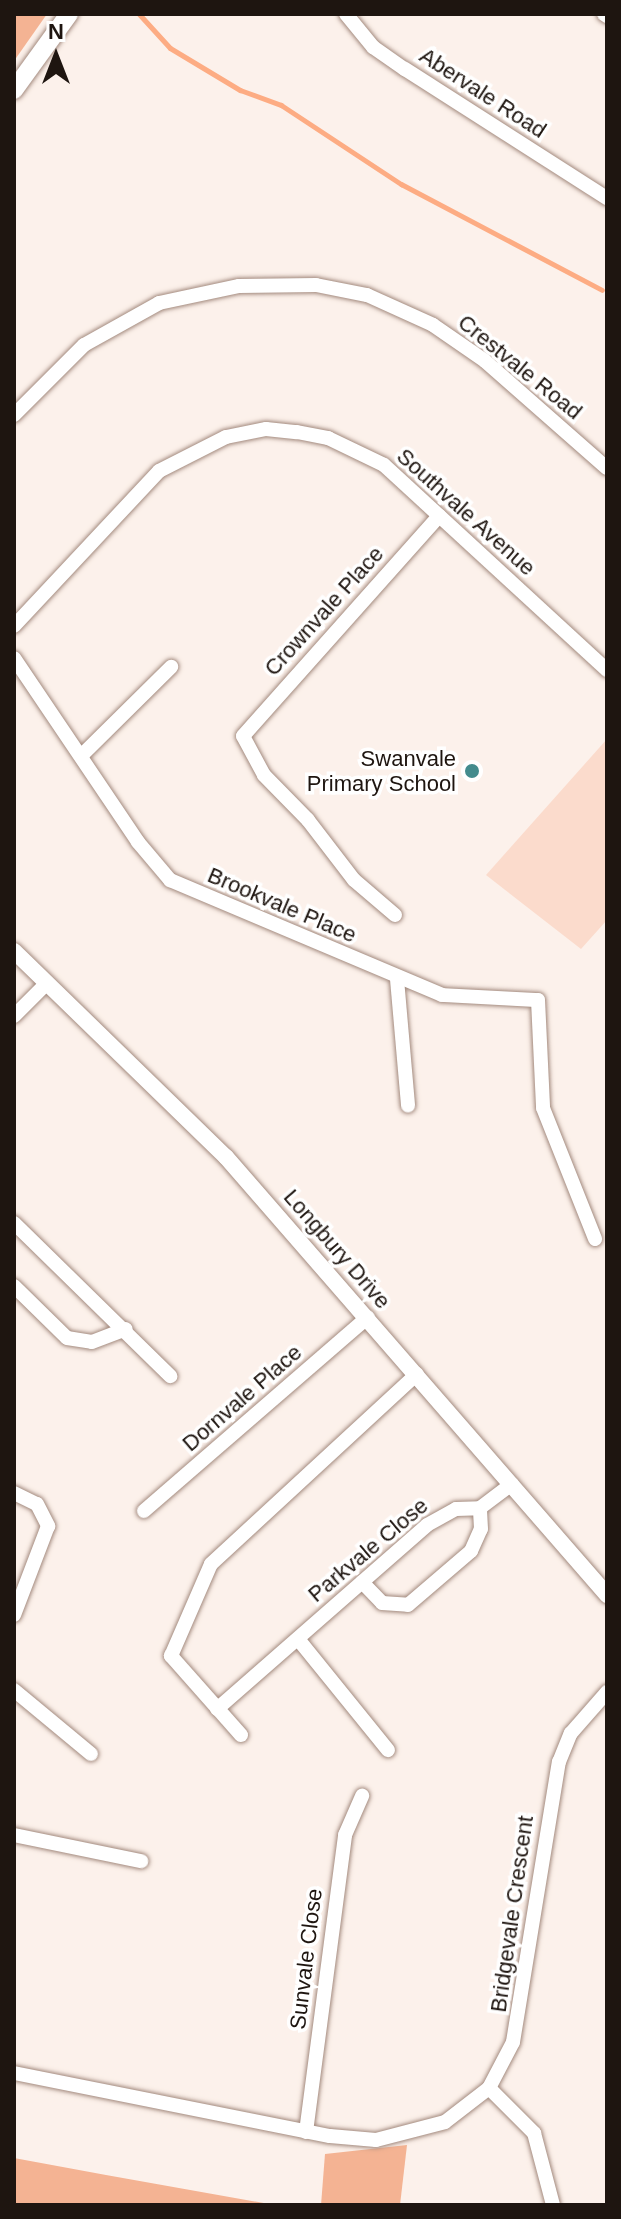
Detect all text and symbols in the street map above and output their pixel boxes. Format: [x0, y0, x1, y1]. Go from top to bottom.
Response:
north arrow [16, 16, 96, 96]
text: N [48, 19, 64, 44]
street label: Abervale Road [415, 42, 551, 144]
street label: Crestvale Road [453, 309, 587, 425]
street label: Southvale Avenue [391, 443, 541, 581]
street label: Crownvale Place [259, 541, 389, 681]
place label: Swanvale Primary School [307, 745, 456, 796]
marker: Swanvale Primary School [463, 762, 481, 780]
street label: Brookvale Place [204, 862, 360, 948]
street label: Longbury Drive [278, 1184, 396, 1314]
street label: Dornvale Place [177, 1339, 307, 1457]
street label: Parkvale Close [303, 1492, 433, 1608]
street label: Bridgevale Crescent [485, 1814, 539, 2014]
street label: Sunvale Close [284, 1887, 328, 2031]

